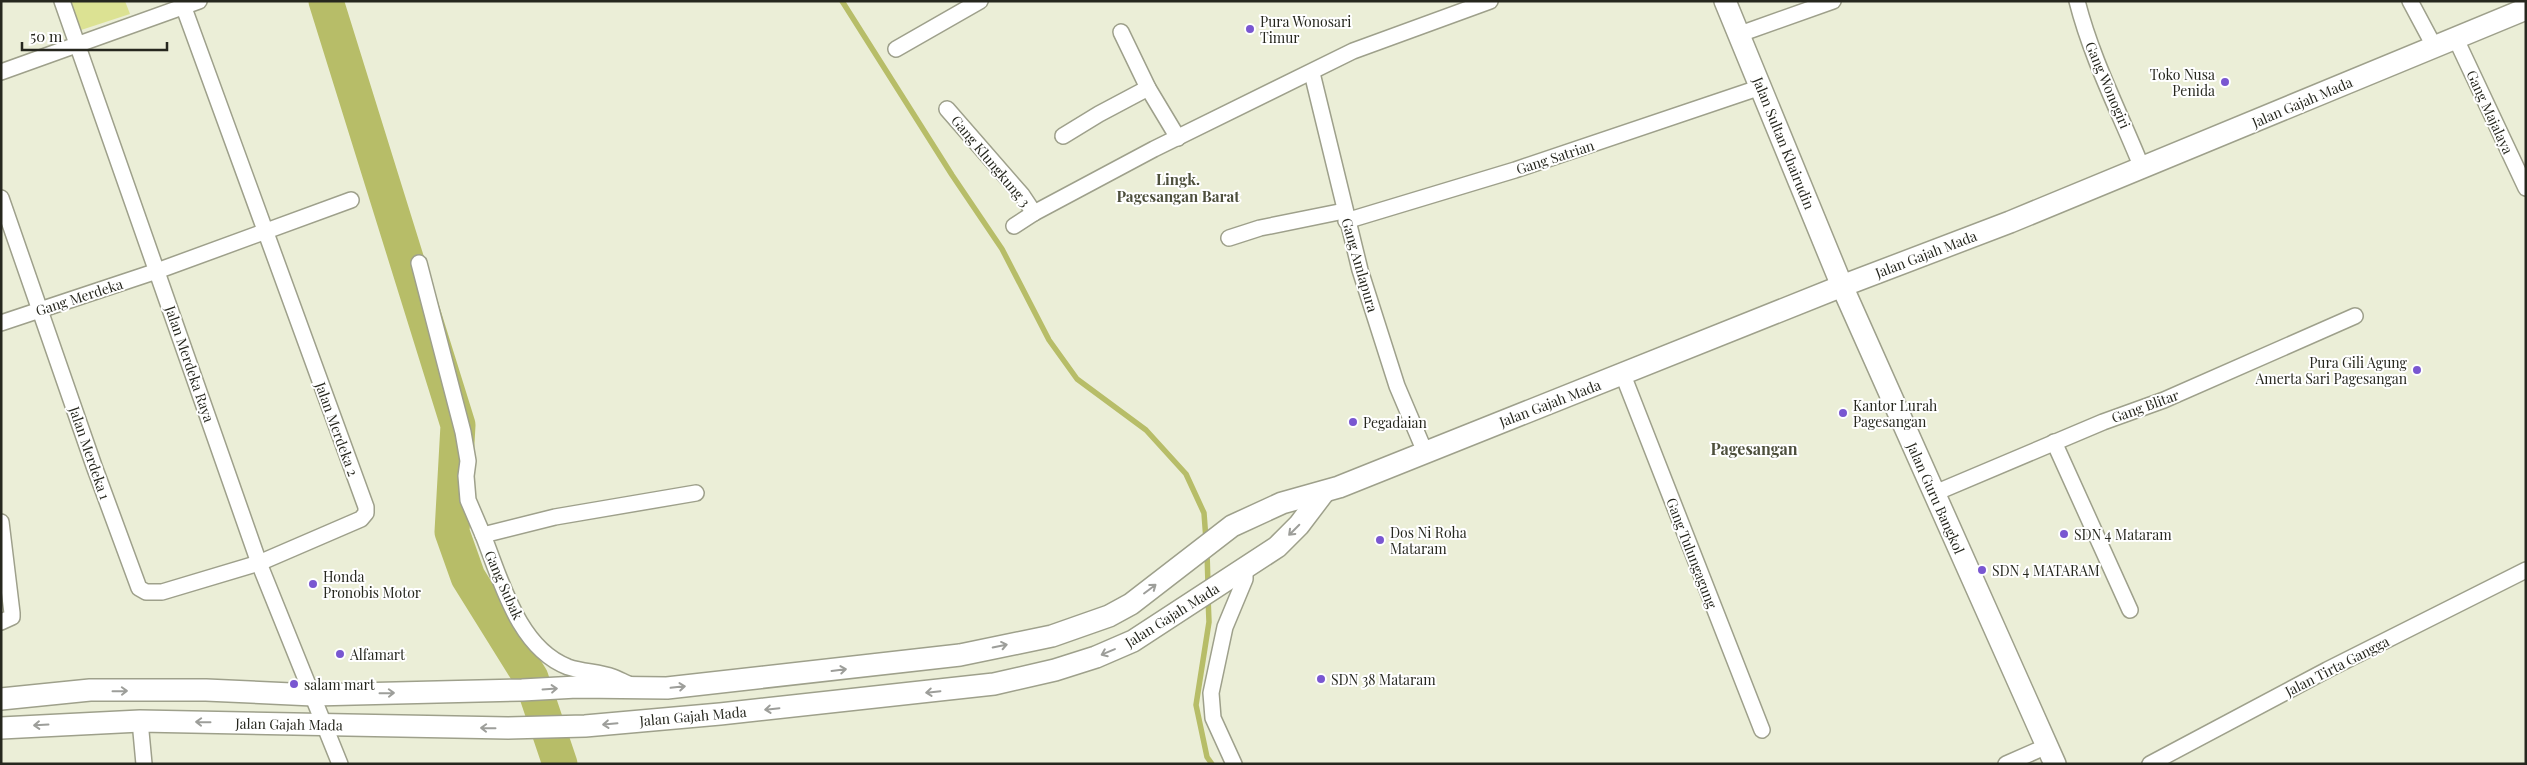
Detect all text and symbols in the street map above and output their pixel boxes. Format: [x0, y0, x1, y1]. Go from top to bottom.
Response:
place label: Pura Wonosari Timur [1260, 12, 1351, 47]
scale bar [22, 20, 168, 52]
marker: Pura Wonosari Timur [1244, 23, 1256, 35]
text: 50 m [30, 26, 63, 46]
street label: Gang Wonogiri [2081, 39, 2135, 131]
place label: Toko Nusa Penida [2150, 65, 2215, 100]
street label: Gang Majalaya [2462, 67, 2518, 157]
street label: Jalan Gajah Mada [2248, 72, 2355, 132]
street label: Jalan Sultan Khairudin [1748, 73, 1819, 212]
marker: Toko Nusa Penida [2219, 76, 2231, 88]
street label: Gang Klungkung 3 [947, 111, 1035, 211]
street label: Gang Satrian [1514, 135, 1597, 179]
district label: Lingk. Pagesangan Barat [1116, 169, 1240, 206]
street label: Gang Amlapura [1337, 216, 1383, 314]
street label: Jalan Gajah Mada [1872, 226, 1980, 282]
street label: Gang Merdeka [33, 274, 125, 320]
street label: Jalan Merdeka Raya [161, 302, 219, 425]
place label: Pura Gili Agung Amerta Sari Pagesangan [2254, 353, 2408, 388]
marker: Pura Gili Agung Amerta Sari Pagesangan [2411, 364, 2423, 376]
street label: Jalan Gajah Mada [1496, 375, 1604, 431]
street label: Jalan Merdeka 2 [311, 378, 363, 479]
street label: Gang Blitar [2109, 385, 2182, 427]
place label: Kantor Lurah Pagesangan [1853, 396, 1938, 431]
street label: Jalan Merdeka 1 [65, 403, 115, 502]
marker: Kantor Lurah Pagesangan [1837, 407, 1849, 419]
place label: Pegadaian [1363, 413, 1428, 432]
marker: Pegadaian [1347, 416, 1359, 428]
district label: Pagesangan [1710, 438, 1798, 459]
street label: Jalan Guru Bangkol [1903, 438, 1969, 557]
street label: Gang Tulungagung [1662, 495, 1722, 612]
place label: Dos Ni Roha Mataram [1390, 523, 1467, 558]
one-way arrow [1287, 524, 1300, 536]
place label: SDN 4 Mataram [2074, 525, 2172, 544]
marker: SDN 4 Mataram [2058, 528, 2070, 540]
marker: Dos Ni Roha Mataram [1374, 534, 1386, 546]
street label: Gang Subak [480, 547, 528, 623]
place label: SDN 4 MATARAM [1992, 561, 2100, 580]
marker: SDN 4 MATARAM [1976, 564, 1988, 576]
place label: Honda Pronobis Motor [323, 567, 422, 602]
marker: Honda Pronobis Motor [307, 578, 319, 590]
street label: Jalan Gajah Mada [1121, 578, 1223, 652]
one-way arrow [1143, 584, 1156, 595]
street label: Jalan Tirta Gangga [2281, 632, 2392, 701]
one-way arrow [992, 641, 1008, 651]
place label: Alfamart [349, 645, 406, 664]
marker: Alfamart [334, 648, 346, 660]
one-way arrow [1101, 648, 1116, 658]
one-way arrow [831, 665, 847, 675]
place label: SDN 38 Mataram [1331, 670, 1436, 689]
marker: SDN 38 Mataram [1315, 673, 1327, 685]
place label: salam mart [304, 675, 376, 694]
marker: salam mart [288, 678, 300, 690]
one-way arrow [670, 682, 686, 692]
one-way arrow [541, 684, 557, 693]
one-way arrow [111, 686, 127, 696]
one-way arrow [925, 687, 941, 697]
one-way arrow [378, 688, 395, 698]
street label: Jalan Gajah Mada [638, 702, 747, 730]
one-way arrow [764, 704, 780, 713]
street label: Jalan Gajah Mada [234, 714, 343, 734]
one-way arrow [195, 717, 212, 727]
one-way arrow [602, 719, 618, 728]
one-way arrow [33, 721, 49, 730]
one-way arrow [480, 723, 496, 732]

